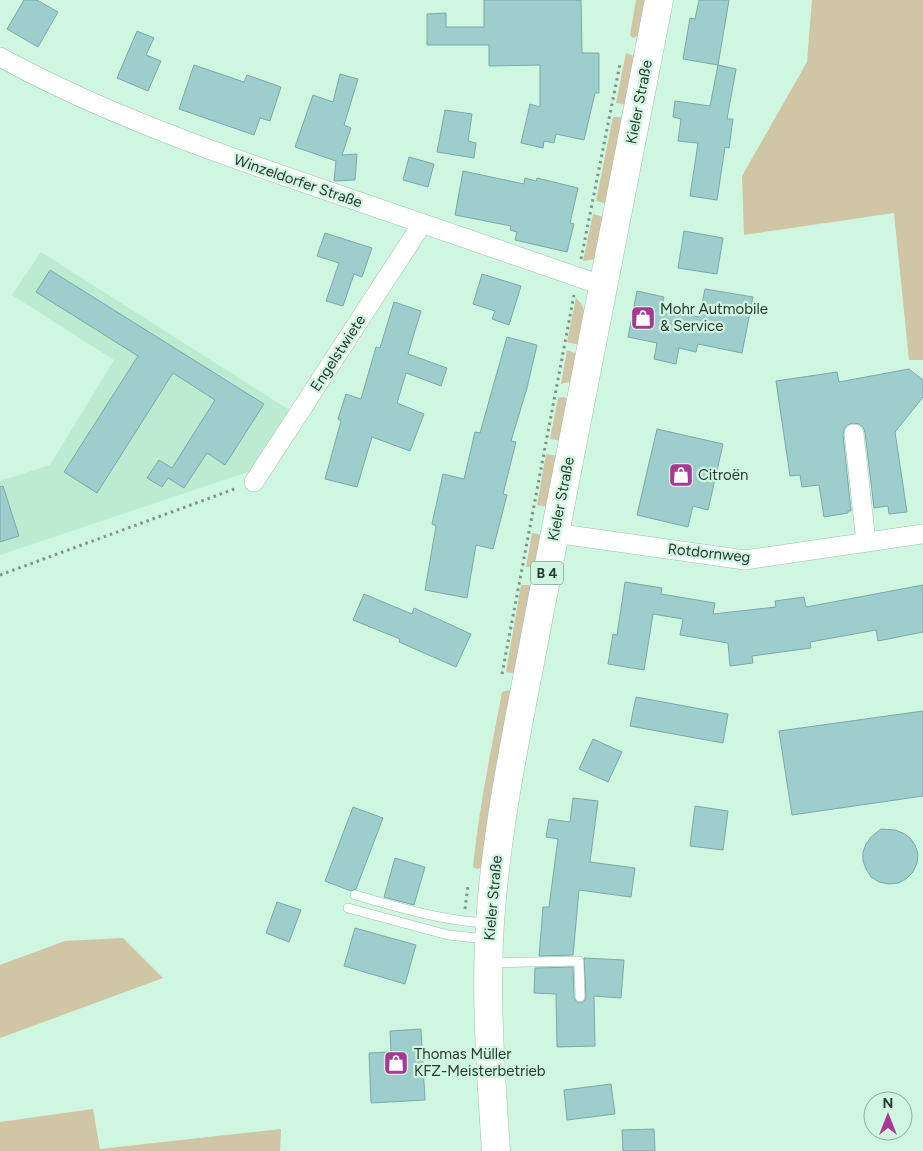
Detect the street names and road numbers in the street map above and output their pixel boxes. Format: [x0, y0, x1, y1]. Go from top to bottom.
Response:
street label: Kieler Straße [622, 58, 656, 146]
street label: Winzeldorfer Straße [232, 151, 364, 211]
street label: Engelstwiete [307, 311, 369, 395]
street label: Kieler Straße [544, 455, 578, 543]
street label: Rotdornweg [667, 540, 751, 566]
road number: B 4 [531, 562, 563, 584]
street label: Kieler Straße [480, 855, 506, 941]

